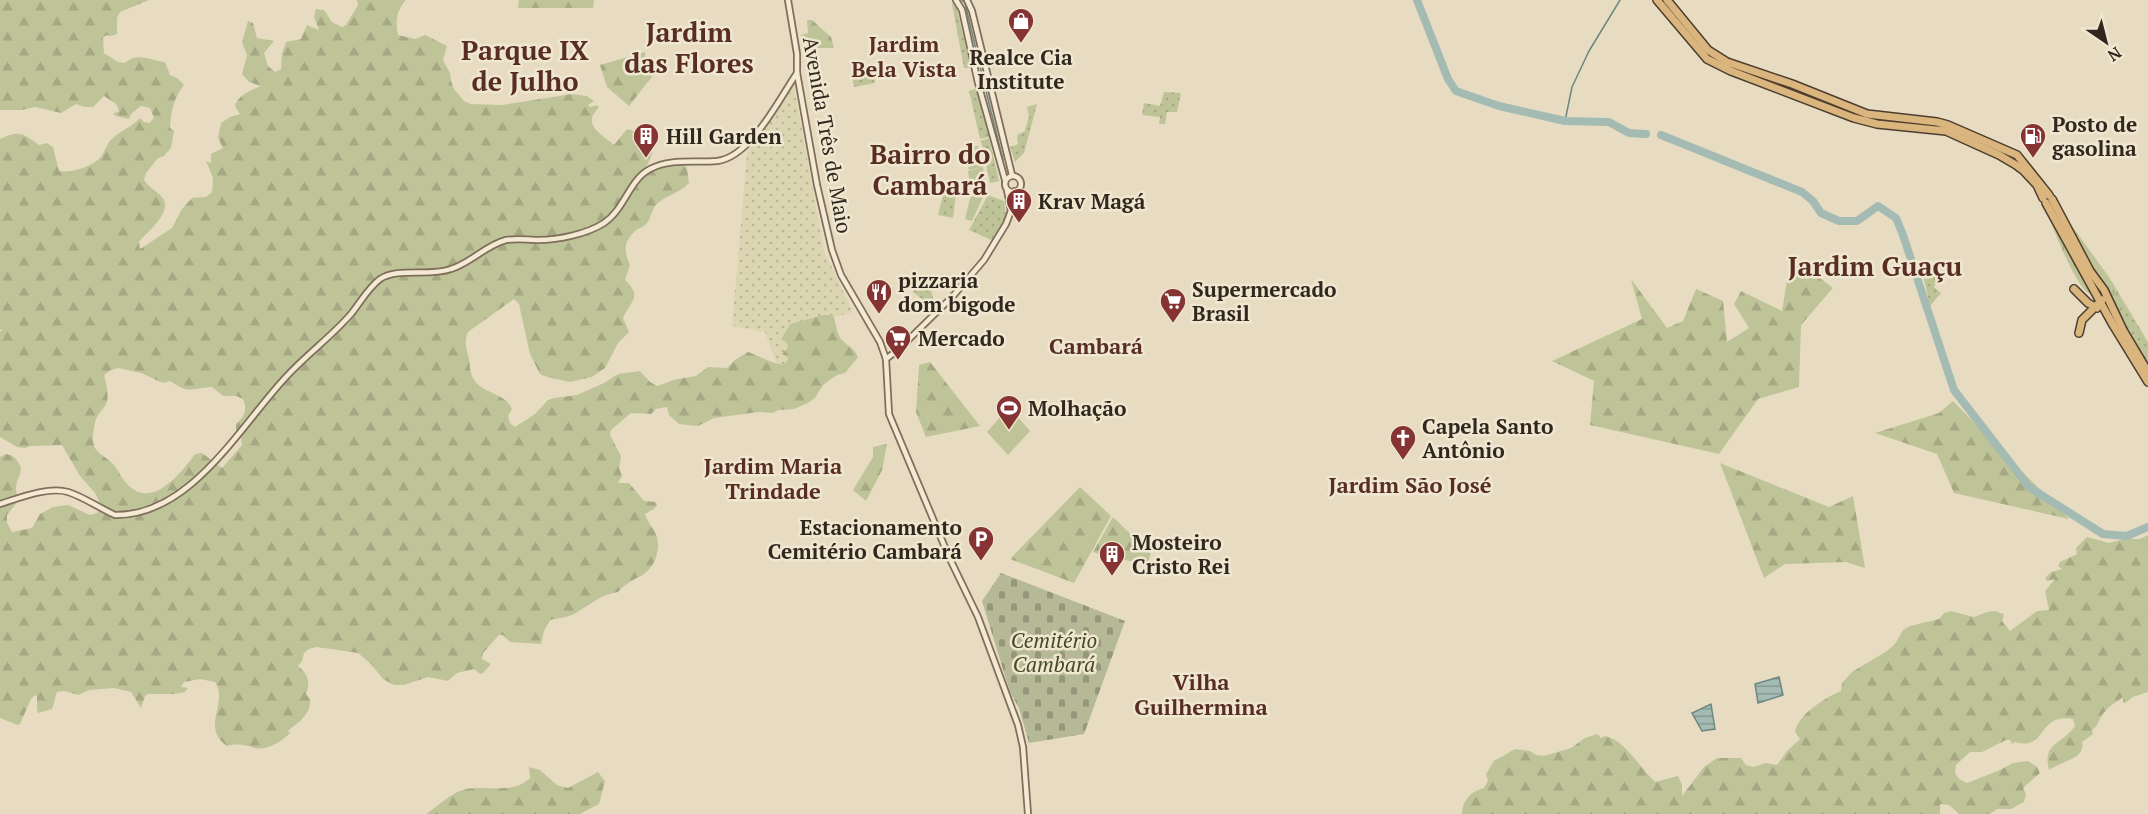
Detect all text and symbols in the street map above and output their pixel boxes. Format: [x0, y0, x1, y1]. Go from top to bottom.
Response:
shop icon: Realce Cia Institute [1006, 6, 1036, 44]
north arrow [2076, 12, 2136, 72]
district label: Jardim das Flores [624, 14, 754, 81]
district label: Jardim Bela Vista [851, 29, 957, 83]
district label: Parque IX de Julho [461, 32, 589, 99]
street label: Avenida Três de Maio [797, 35, 859, 235]
text: N [2103, 42, 2126, 67]
place label: Realce Cia Institute [969, 43, 1073, 95]
place label: Posto de gasolina [2052, 110, 2137, 162]
building icon: Hill Garden [631, 121, 661, 159]
fuel station icon: Posto de gasolina [2018, 121, 2048, 159]
place label: Hill Garden [666, 122, 782, 150]
district label: Bairro do Cambará [870, 136, 990, 203]
building icon: Krav Magá [1004, 186, 1034, 224]
place label: Krav Magá [1038, 187, 1146, 215]
district label: Jardim Guaçu [1788, 248, 1963, 284]
place label: pizzaria dom bigode [898, 266, 1016, 318]
place label: Supermercado Brasil [1192, 275, 1337, 327]
restaurant icon: pizzaria dom bigode [864, 277, 894, 315]
supermarket icon: Supermercado Brasil [1158, 286, 1188, 324]
supermarket icon: Mercado [883, 323, 913, 361]
place label: Mercado [918, 324, 1005, 352]
district label: Cambará [1049, 331, 1143, 360]
sports icon: Molhação [994, 393, 1024, 431]
place label: Molhação [1028, 394, 1126, 422]
place label: Capela Santo Antônio [1422, 412, 1554, 464]
church icon: Capela Santo Antônio [1388, 423, 1418, 461]
district label: Jardim Maria Trindade [704, 451, 842, 505]
district label: Jardim São José [1329, 470, 1492, 499]
place label: Estacionamento Cemitério Cambará [768, 513, 962, 565]
parking icon: Estacionamento Cemitério Cambará [966, 524, 996, 562]
place label: Mosteiro Cristo Rei [1132, 528, 1230, 580]
building icon: Mosteiro Cristo Rei [1097, 539, 1127, 577]
park label: Cemitério Cambará [1011, 626, 1097, 678]
district label: Vilha Guilhermina [1134, 667, 1268, 721]

